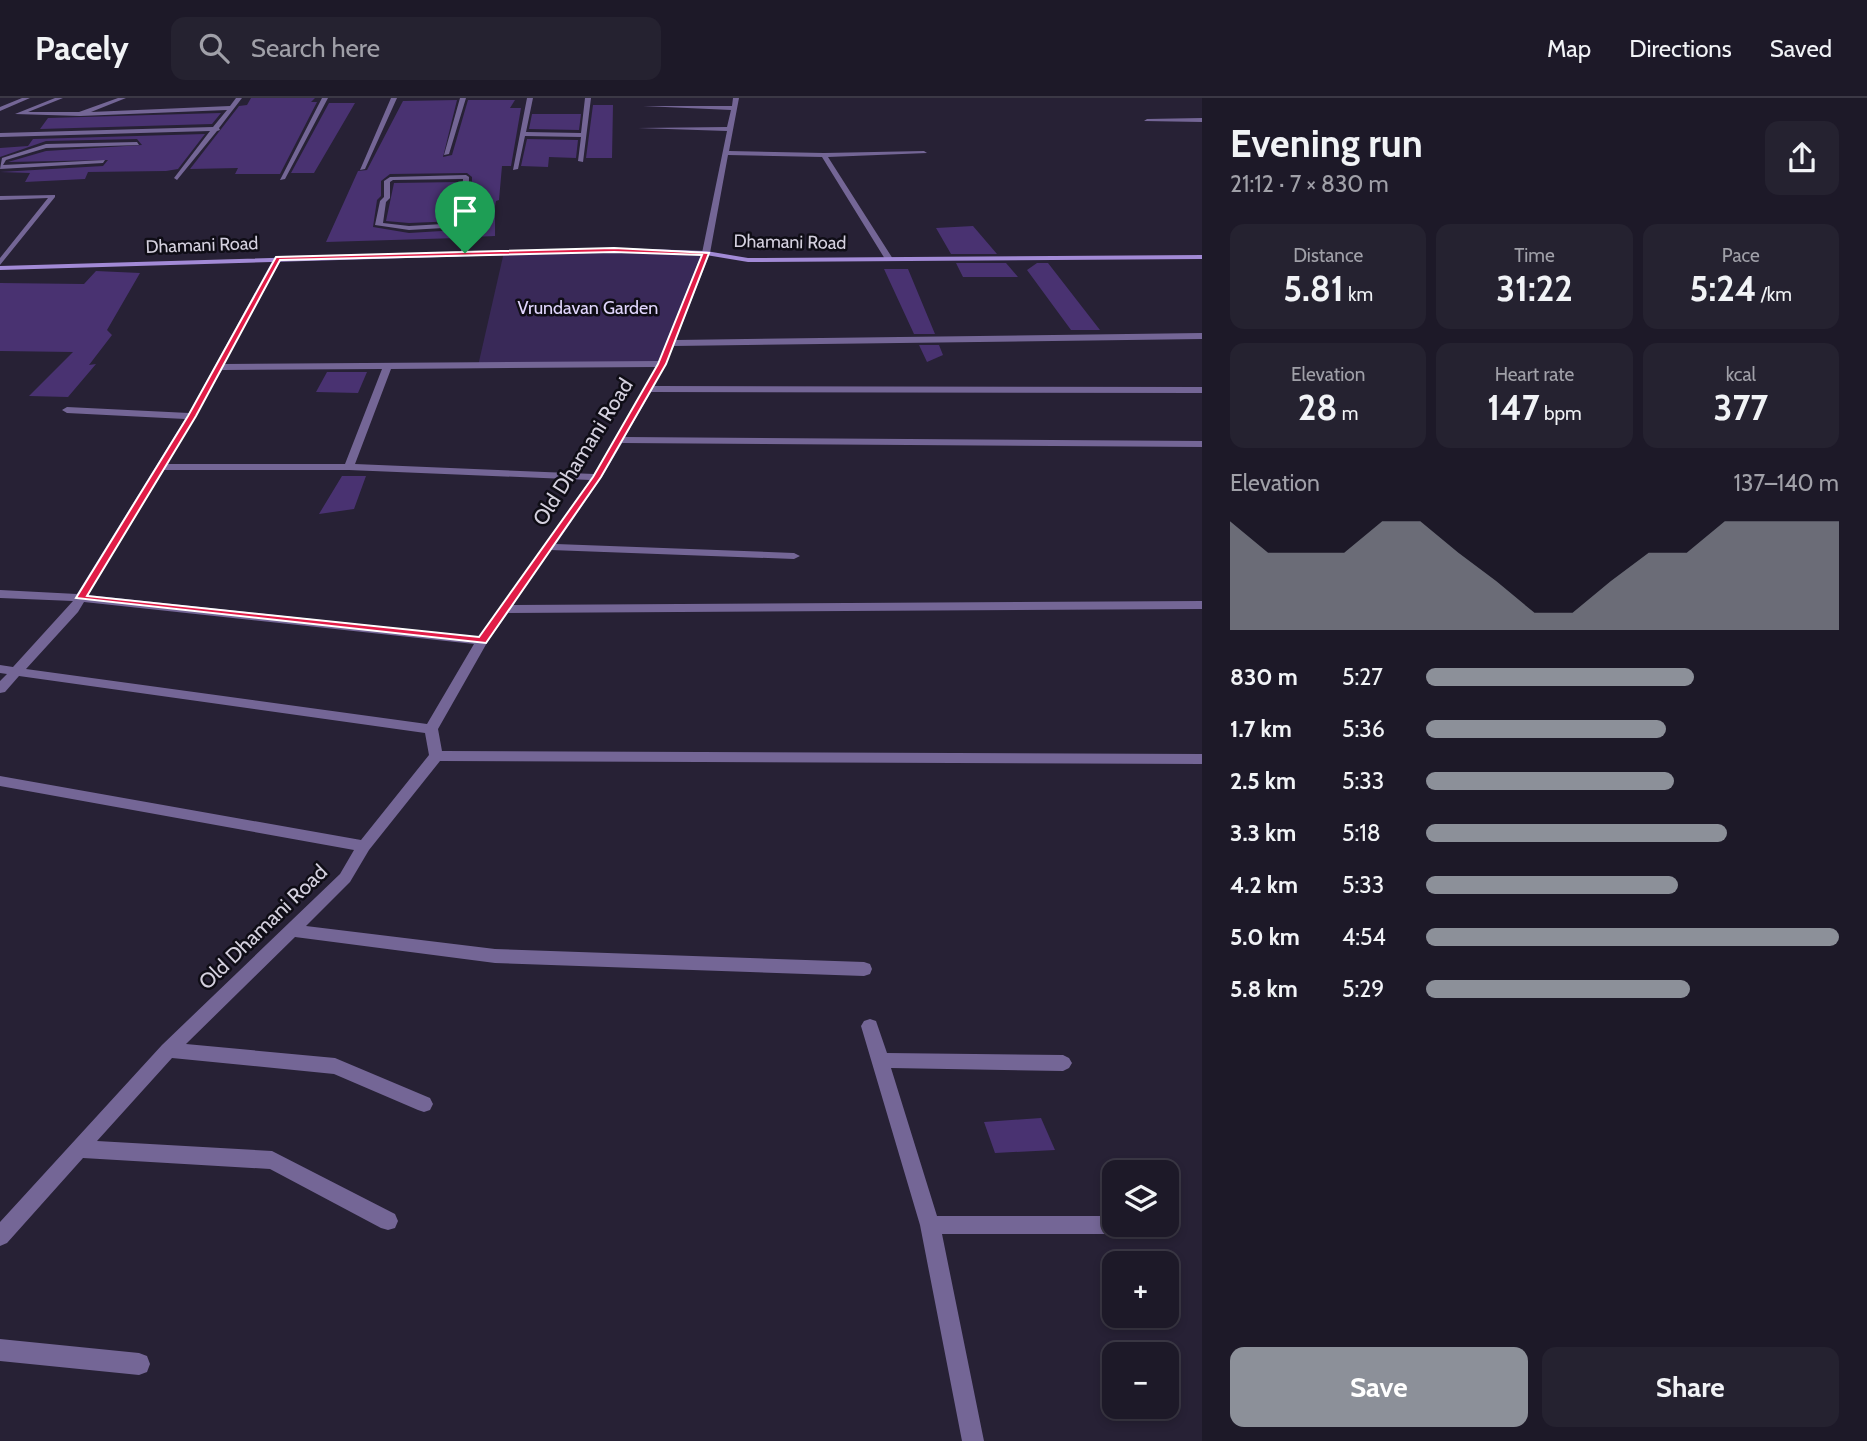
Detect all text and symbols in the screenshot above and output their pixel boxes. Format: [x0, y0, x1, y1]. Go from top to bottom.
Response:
search box [171, 17, 661, 80]
text: Pacely [35, 28, 129, 68]
icon: search [195, 29, 233, 67]
text: Search here [251, 32, 380, 64]
text: Map [1547, 34, 1591, 63]
text: Directions [1629, 34, 1732, 63]
text: Saved [1770, 34, 1832, 63]
text: Evening run [1230, 120, 1423, 167]
button: share [1765, 121, 1839, 195]
text: 21:12 · 7 × 830 m [1230, 170, 1389, 198]
pin [435, 181, 495, 253]
icon: arrive [446, 192, 484, 230]
street label: Dhamani Road [733, 230, 847, 254]
street label: Dhamani Road [145, 232, 259, 258]
text: Distance [1293, 244, 1363, 267]
text: Time [1514, 244, 1555, 267]
text: Pace [1722, 244, 1760, 267]
text: 5.81 [1283, 267, 1344, 310]
text: 31:22 [1496, 267, 1573, 310]
text: 5:24 [1690, 267, 1756, 310]
text: km [1344, 283, 1373, 306]
text: /km [1756, 283, 1792, 306]
park label: Vrundavan Garden [518, 297, 658, 319]
text: Elevation [1291, 363, 1365, 386]
text: Heart rate [1495, 363, 1574, 386]
text: kcal [1726, 363, 1756, 386]
street label: Old Dhamani Road [527, 374, 638, 530]
text: 28 [1298, 386, 1338, 429]
text: 147 [1487, 386, 1540, 429]
text: 377 [1714, 386, 1768, 429]
text: m [1338, 402, 1358, 425]
text: bpm [1540, 402, 1582, 425]
text: Elevation [1230, 469, 1320, 497]
text: 137–140 m [1734, 469, 1839, 497]
text: 830 m [1230, 663, 1298, 691]
text: 5:27 [1342, 663, 1383, 691]
text: 1.7 km [1230, 715, 1292, 743]
text: 5:36 [1342, 715, 1385, 743]
text: 2.5 km [1230, 767, 1296, 795]
text: 5:33 [1342, 767, 1384, 795]
text: 3.3 km [1230, 819, 1296, 847]
text: 5:18 [1342, 819, 1381, 847]
street label: Old Dhamani Road [193, 859, 332, 994]
text: 4.2 km [1230, 871, 1298, 899]
text: 5:33 [1342, 871, 1384, 899]
text: 5.0 km [1230, 923, 1300, 951]
text: 4:54 [1342, 923, 1386, 951]
text: 5.8 km [1230, 975, 1298, 1003]
text: 5:29 [1342, 975, 1384, 1003]
map controls [1102, 1160, 1179, 1419]
button: layers [1102, 1160, 1179, 1237]
button: + [1102, 1251, 1179, 1328]
button: − [1102, 1342, 1179, 1419]
button: Save [1230, 1347, 1528, 1427]
button: Share [1542, 1347, 1839, 1427]

